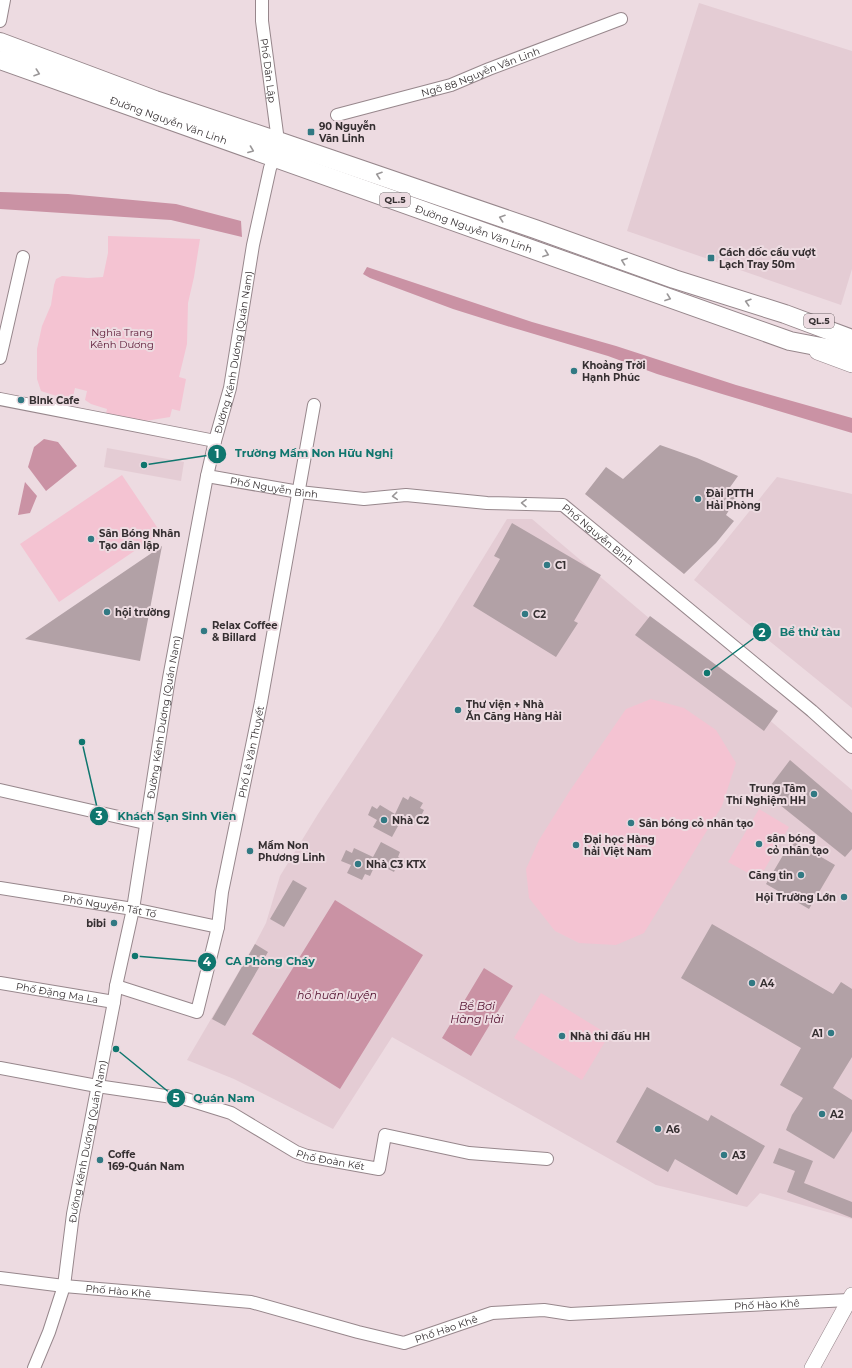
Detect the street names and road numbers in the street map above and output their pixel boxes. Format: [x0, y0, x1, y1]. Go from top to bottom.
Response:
street label: Phố Dân Lập [257, 38, 279, 104]
street label: Ngõ 88 Nguyễn Văn Linh [420, 44, 542, 100]
street label: Đường Nguyễn Văn Linh [108, 94, 229, 147]
road number: QL.5 [380, 193, 410, 207]
street label: Đường Nguyễn Văn Linh [413, 202, 534, 256]
street label: Đường Kênh Dương (Quán Nam) [211, 270, 256, 435]
road number: QL.5 [804, 314, 834, 328]
street label: Phố Nguyễn Bình [229, 474, 319, 501]
street label: Phố Nguyễn Bình [559, 501, 636, 568]
street label: Đường Kênh Dương (Quán Nam) [144, 634, 184, 800]
street label: Phố Lê Văn Thuyết [235, 705, 267, 799]
street label: Phố Nguyễn Tất Tố [62, 892, 158, 921]
street label: Phố Đặng Ma La [15, 980, 99, 1006]
street label: Đường Kênh Dương (Quán Nam) [66, 1059, 110, 1224]
street label: Phố Đoàn Kết [294, 1147, 366, 1173]
street label: Phố Hào Khê [85, 1282, 152, 1300]
street label: Phố Hào Khê [734, 1296, 800, 1313]
street label: Phố Hào Khê [413, 1312, 479, 1346]

